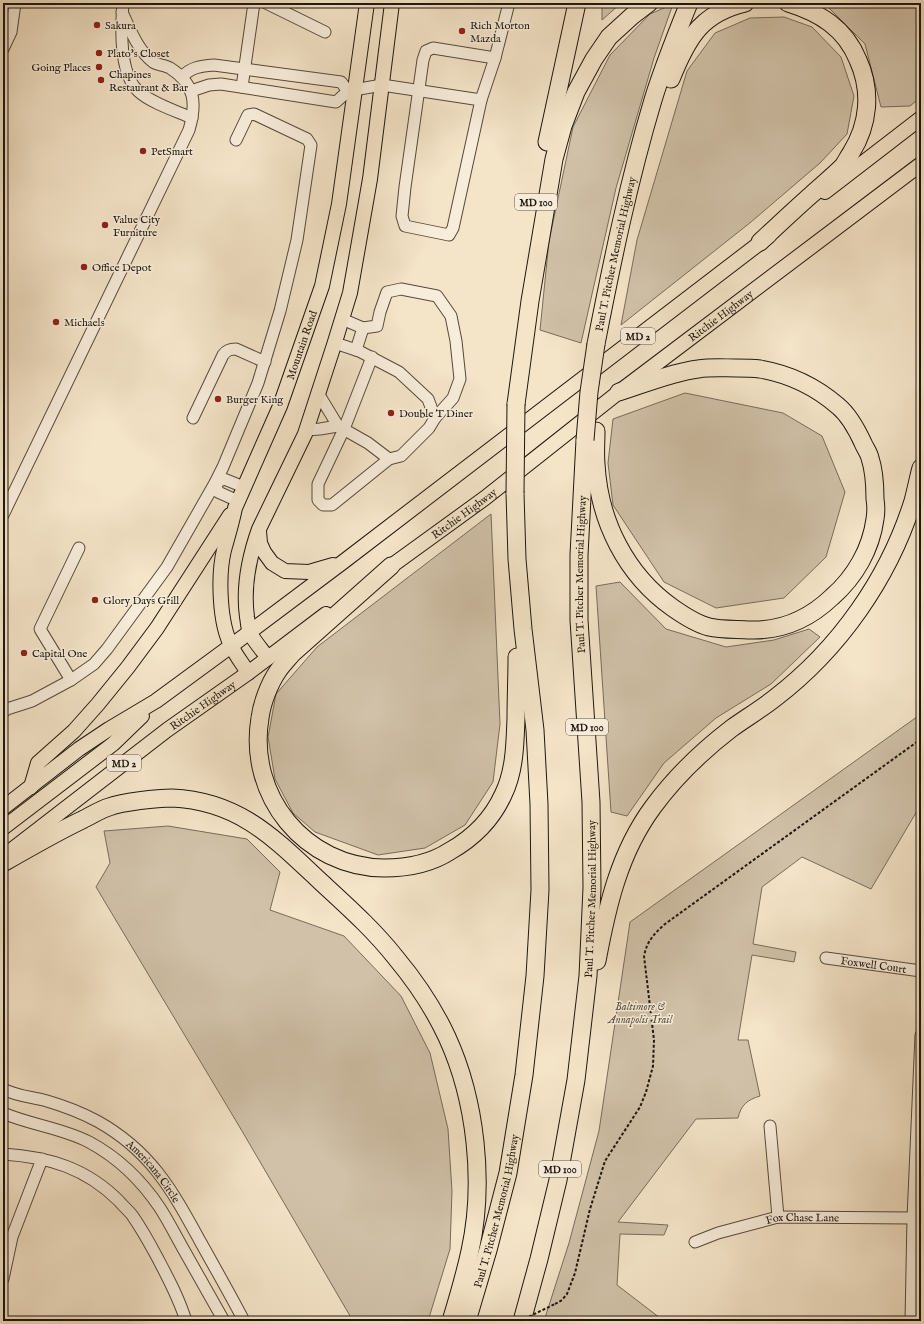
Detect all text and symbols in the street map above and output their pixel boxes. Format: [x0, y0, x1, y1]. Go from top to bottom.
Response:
place label: Sakura [105, 19, 136, 33]
place label: Rich Morton Mazda [470, 19, 530, 46]
marker: Sakura [92, 20, 102, 30]
marker: Rich Morton Mazda [457, 26, 467, 36]
place label: Plato's Closet [107, 47, 170, 61]
marker: Plato's Closet [94, 48, 104, 58]
place label: Going Places [31, 61, 91, 75]
marker: Going Places [94, 62, 104, 72]
place label: Chapines Restaurant & Bar [109, 68, 188, 95]
marker: Chapines Restaurant & Bar [96, 75, 106, 85]
place label: PetSmart [151, 145, 193, 159]
marker: PetSmart [138, 146, 148, 156]
street label: Paul T. Pitcher Memorial Highway [593, 175, 640, 333]
road number: MD 100 [515, 194, 557, 210]
place label: Value City Furniture [112, 213, 161, 240]
marker: Value City Furniture [100, 220, 110, 230]
place label: Office Depot [92, 261, 152, 275]
marker: Office Depot [79, 262, 89, 272]
street label: Ritchie Highway [686, 287, 757, 345]
street label: Mountain Road [284, 309, 321, 382]
place label: Michaels [64, 316, 105, 330]
marker: Michaels [51, 317, 61, 327]
road number: MD 2 [621, 328, 655, 344]
place label: Burger King [226, 393, 284, 407]
marker: Burger King [213, 394, 223, 404]
place label: Double T Diner [399, 407, 473, 421]
marker: Double T Diner [386, 408, 396, 418]
street label: Ritchie Highway [429, 485, 500, 542]
street label: Paul T. Pitcher Memorial Highway [573, 495, 590, 654]
place label: Glory Days Grill [103, 594, 179, 608]
marker: Glory Days Grill [90, 595, 100, 605]
place label: Capital One [32, 647, 87, 661]
marker: Capital One [19, 648, 29, 658]
street label: Ritchie Highway [167, 678, 239, 734]
road number: MD 100 [566, 719, 608, 735]
road number: MD 2 [107, 755, 141, 771]
street label: Paul T. Pitcher Memorial Highway [582, 819, 600, 978]
street label: Foxwell Court [840, 954, 907, 977]
park label: Baltimore & Annapolis Trail [607, 1000, 674, 1027]
street label: Paul T. Pitcher Memorial Highway [471, 1133, 522, 1290]
street label: Americana Circle [122, 1137, 183, 1206]
road number: MD 100 [539, 1161, 581, 1177]
street label: Fox Chase Lane [764, 1211, 839, 1228]

